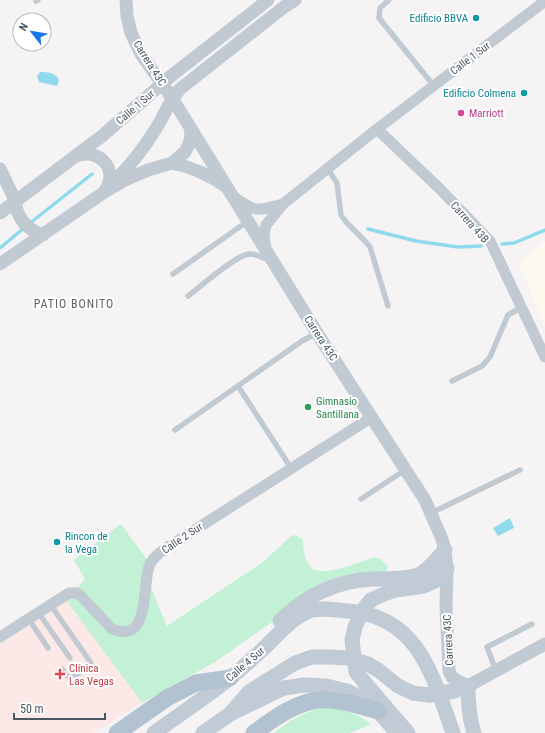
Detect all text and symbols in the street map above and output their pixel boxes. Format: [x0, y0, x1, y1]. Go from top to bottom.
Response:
north arrow [12, 12, 52, 52]
place label: Edificio BBVA [410, 12, 469, 25]
marker: Edificio BBVA [471, 13, 481, 23]
text: N [17, 21, 31, 33]
street label: Carrera 43C [130, 38, 169, 88]
street label: Calle 1 Sur [448, 39, 493, 78]
street label: Calle 1 Sur [113, 87, 158, 128]
place label: Edificio Colmena [443, 87, 516, 100]
marker: Edificio Colmena [519, 88, 529, 98]
place label: Marriott [469, 107, 504, 120]
marker: Marriott [456, 108, 466, 118]
street label: Carrera 43B [448, 199, 492, 246]
district label: PATIO BONITO [34, 297, 114, 311]
street label: Carrera 43C [301, 313, 340, 363]
place label: Gimnasio Santillana [316, 395, 359, 421]
marker: Gimnasio Santillana [303, 402, 313, 412]
street label: Calle 2 Sur [159, 520, 206, 557]
place label: Rincon de la Vega [65, 530, 108, 556]
marker: Rincon de la Vega [52, 537, 62, 547]
street label: Carrera 43C [441, 614, 456, 666]
street label: Calle 4 Sur [223, 644, 268, 685]
place label: Clínica Las Vegas [69, 662, 114, 688]
marker: Clínica Las Vegas [54, 668, 66, 680]
scale bar [14, 695, 105, 721]
text: 50 m [20, 702, 44, 716]

